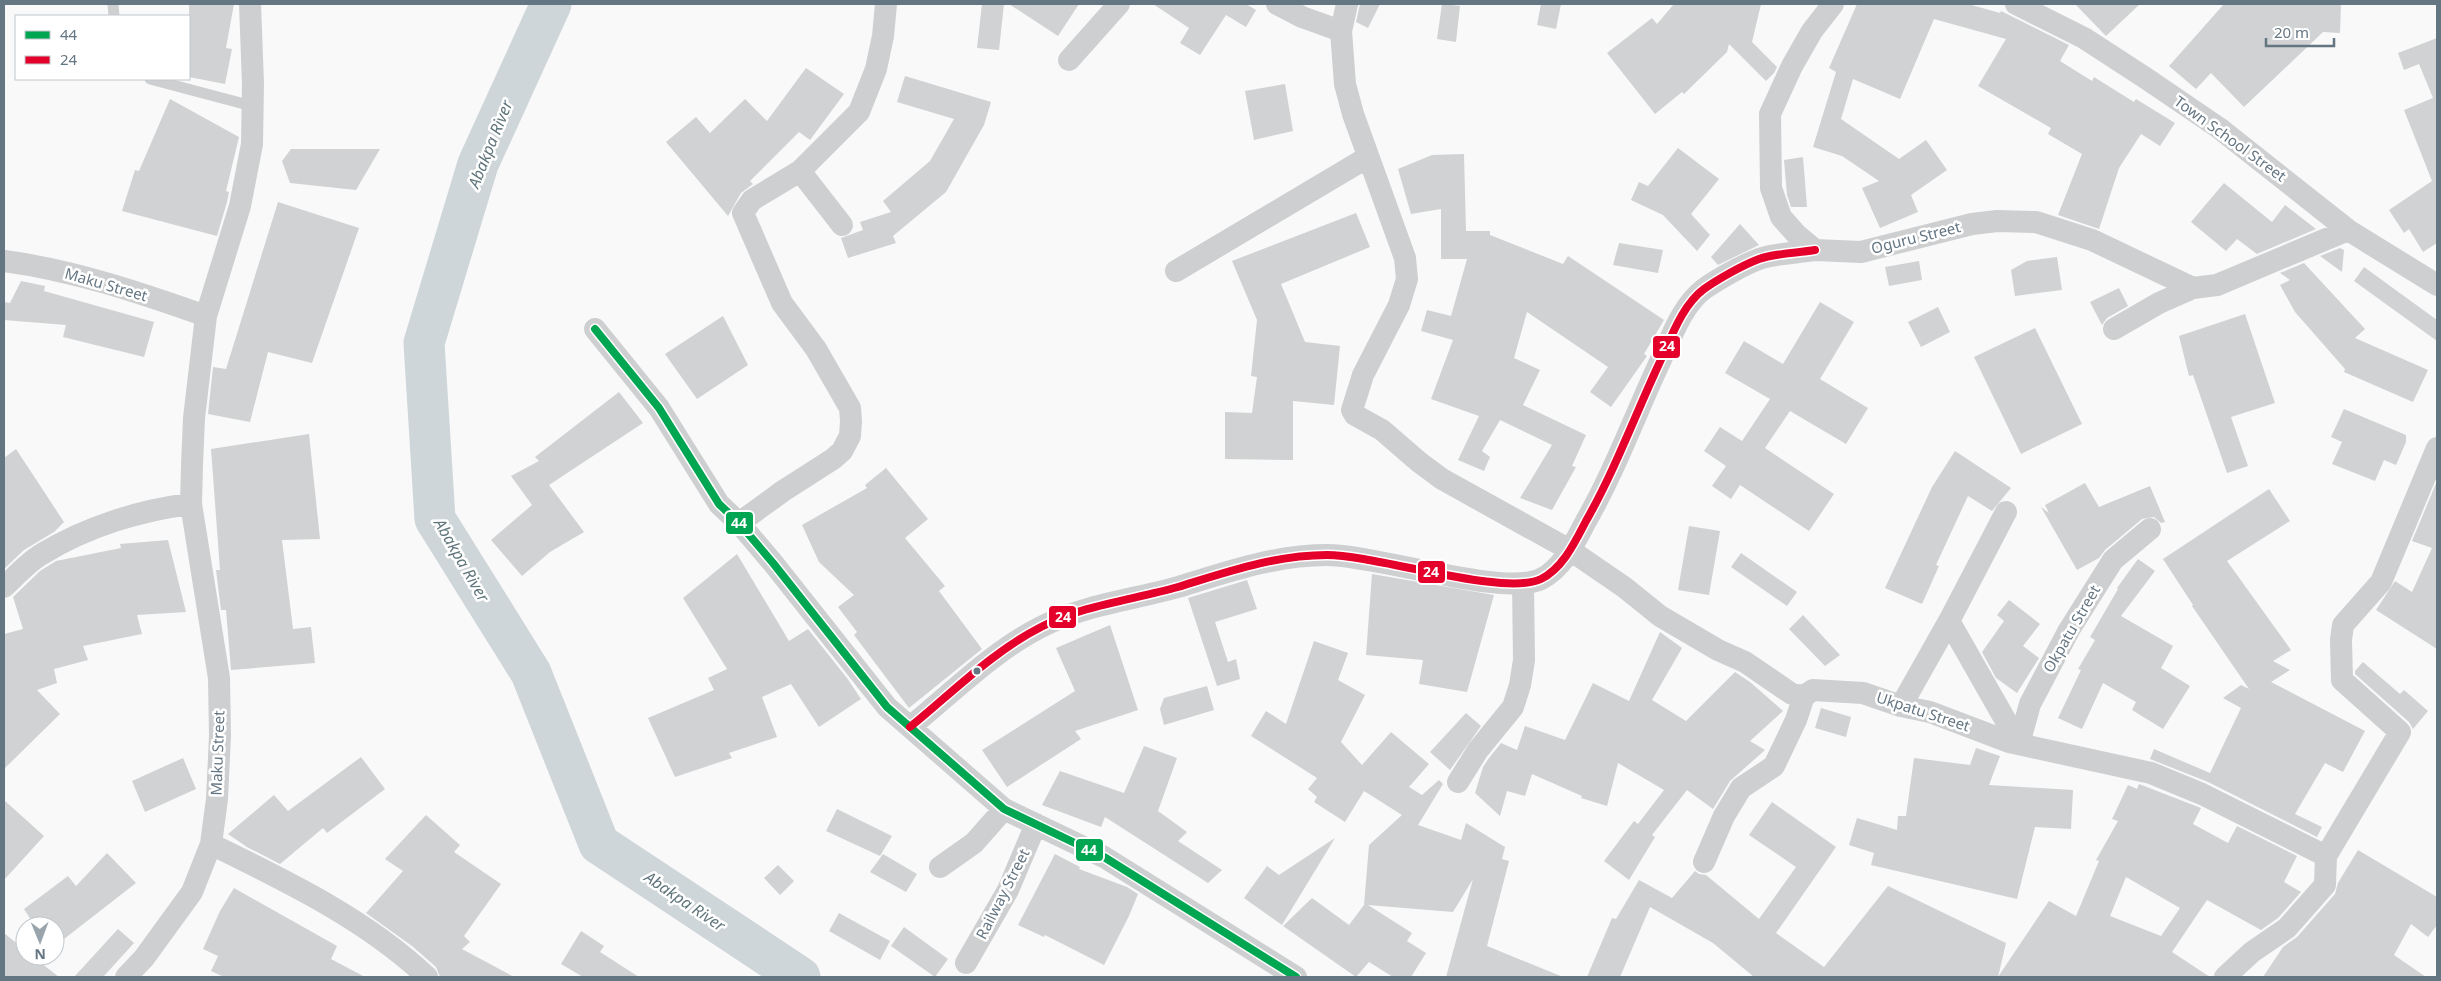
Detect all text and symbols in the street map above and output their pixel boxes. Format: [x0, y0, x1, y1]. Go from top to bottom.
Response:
legend [15, 15, 190, 80]
scale bar [2266, 15, 2334, 47]
text: 20 m [2274, 22, 2309, 42]
text: 44 [60, 24, 78, 44]
text: 24 [60, 49, 78, 69]
street label: Town School Street [2171, 91, 2291, 186]
water label: Abakpa River [462, 96, 518, 192]
street label: Oguru Street [1869, 216, 1963, 258]
street label: Maku Street [63, 263, 150, 306]
line badge: 24 [1652, 335, 1681, 359]
text: 24 [1659, 336, 1675, 355]
line badge: 44 [725, 511, 754, 535]
water label: Abakpa River [429, 513, 495, 606]
text: 44 [731, 513, 747, 532]
line badge: 24 [1417, 560, 1446, 584]
text: 24 [1423, 562, 1439, 581]
street label: Okpatu Street [2038, 581, 2105, 676]
line badge: 24 [1048, 605, 1077, 629]
text: 24 [1055, 607, 1071, 626]
unlabelled marker [972, 666, 982, 676]
street label: Ukpatu Street [1874, 687, 1973, 736]
street label: Maku Street [206, 710, 228, 796]
line badge: 44 [1075, 838, 1104, 862]
text: 44 [1081, 840, 1097, 859]
street label: Railway Street [971, 844, 1034, 942]
water label: Abakpa River [640, 865, 730, 936]
north arrow [15, 916, 65, 966]
text: N [34, 945, 46, 964]

